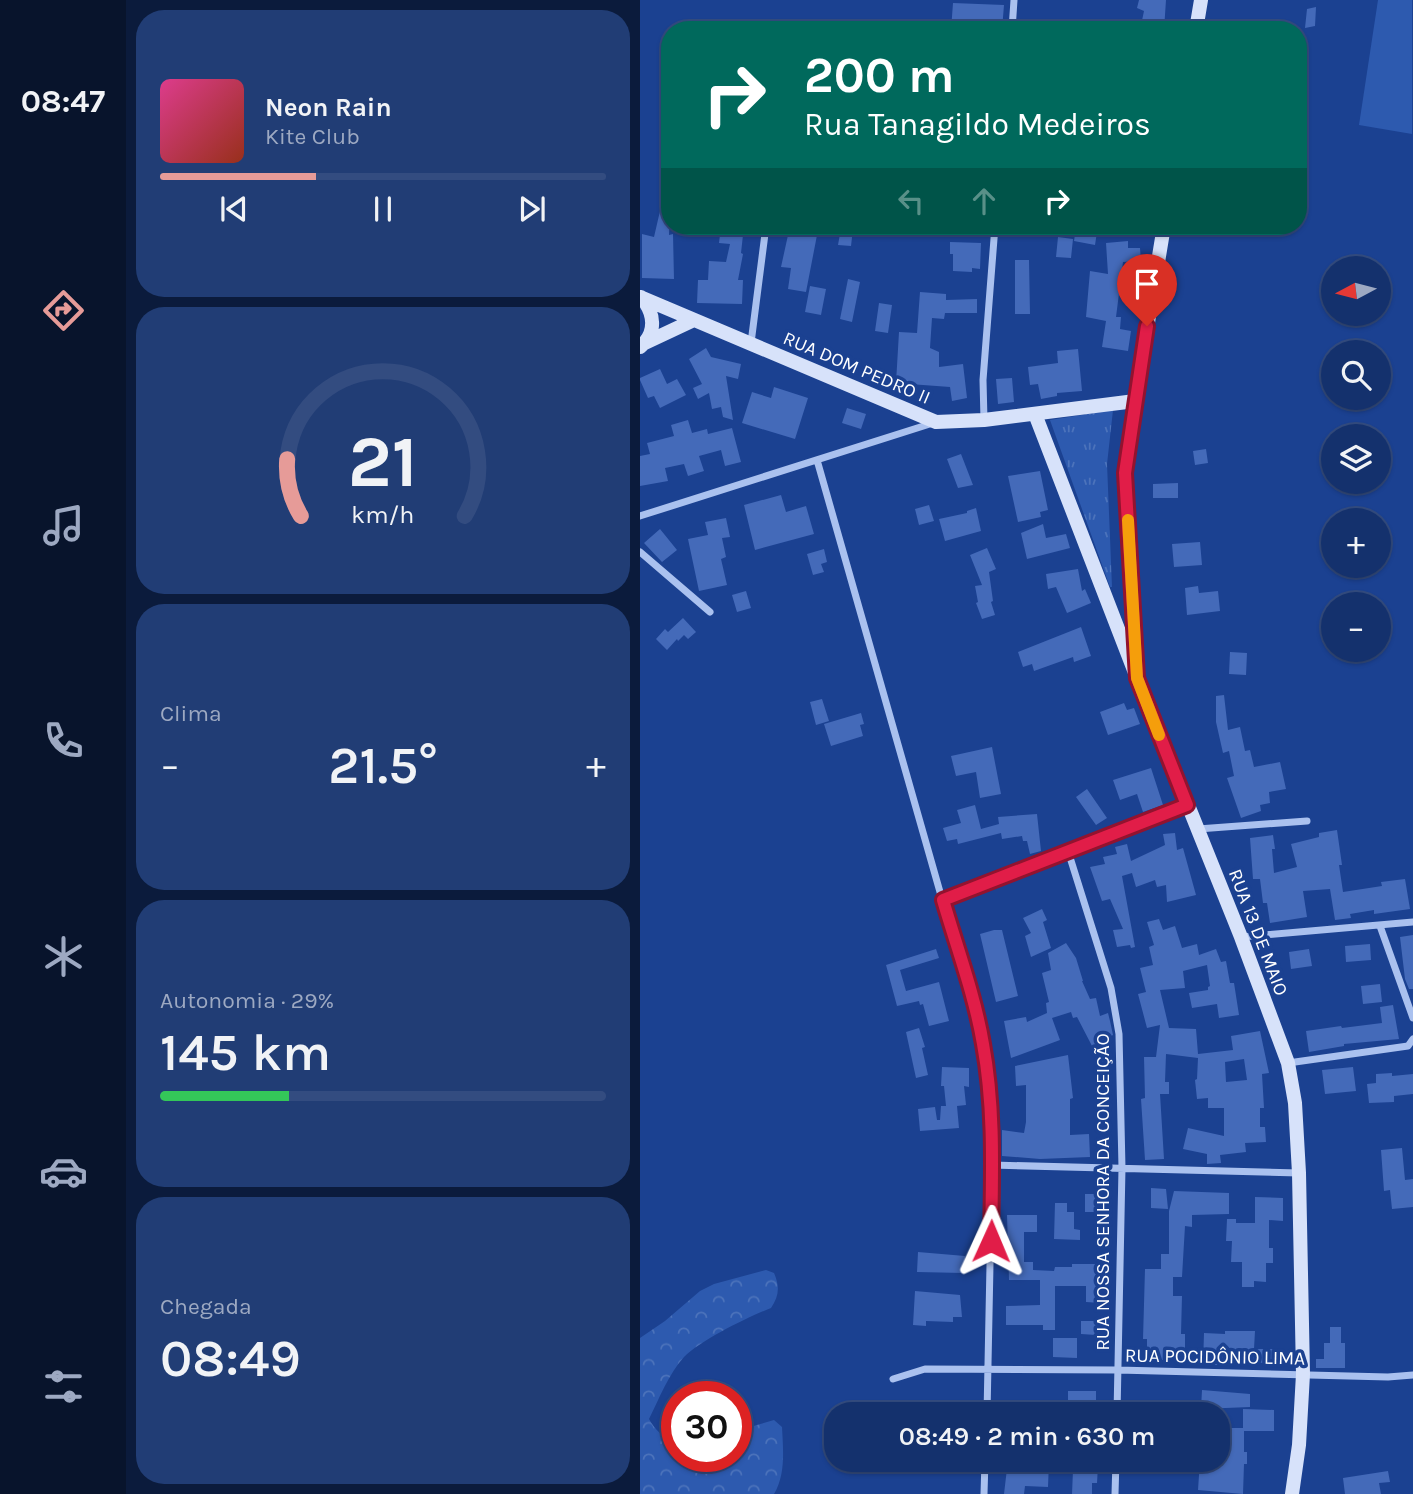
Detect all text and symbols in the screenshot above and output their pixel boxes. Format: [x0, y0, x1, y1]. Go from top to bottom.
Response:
text: 200 m [804, 47, 955, 104]
icon: right [689, 49, 780, 140]
text: 08:47 [21, 83, 105, 120]
text: Neon Rain [265, 92, 392, 123]
text: Rua Tanagildo Medeiros [804, 106, 1151, 143]
text: Kite Club [265, 123, 360, 150]
icon: left [892, 182, 930, 220]
icon: ahead [965, 182, 1003, 220]
icon: right [1038, 182, 1076, 220]
icon: previous [215, 190, 253, 228]
icon: pause [364, 190, 402, 228]
icon: next [513, 190, 551, 228]
pin [1117, 254, 1177, 326]
north arrow [1321, 256, 1391, 326]
map controls [1321, 256, 1391, 662]
icon: arrive [1128, 265, 1166, 303]
icon: directions [39, 286, 88, 335]
street label: RUA DOM PEDRO II [780, 327, 933, 409]
button: search [1321, 340, 1391, 410]
text: 21 [348, 420, 418, 505]
button: layers [1321, 424, 1391, 494]
text: km/h [351, 500, 415, 529]
icon: music [39, 501, 88, 550]
button: + [1321, 508, 1391, 578]
button: − [1321, 592, 1391, 662]
text: Clima [160, 700, 222, 727]
icon: phone [39, 716, 88, 765]
text: 21.5° [328, 735, 438, 796]
text: − [160, 743, 180, 788]
text: + [586, 743, 606, 788]
street label: RUA 13 DE MAIO [1224, 866, 1292, 999]
icon: climate [39, 932, 88, 981]
text: Autonomia · 29% [160, 987, 334, 1014]
text: 145 km [160, 1022, 331, 1083]
street label: RUA NOSSA SENHORA DA CONCEIÇÃO [1092, 1033, 1114, 1351]
icon: car [39, 1147, 88, 1196]
position arrow [954, 1204, 1028, 1278]
text: Chegada [160, 1293, 252, 1320]
text: 08:49 [160, 1328, 301, 1389]
street label: RUA POCIDÔNIO LIMA [1125, 1344, 1305, 1370]
icon: filters [39, 1362, 88, 1411]
speed limit sign: 30 [661, 1381, 752, 1472]
text: 08:49 · 2 min · 630 m [899, 1421, 1155, 1452]

